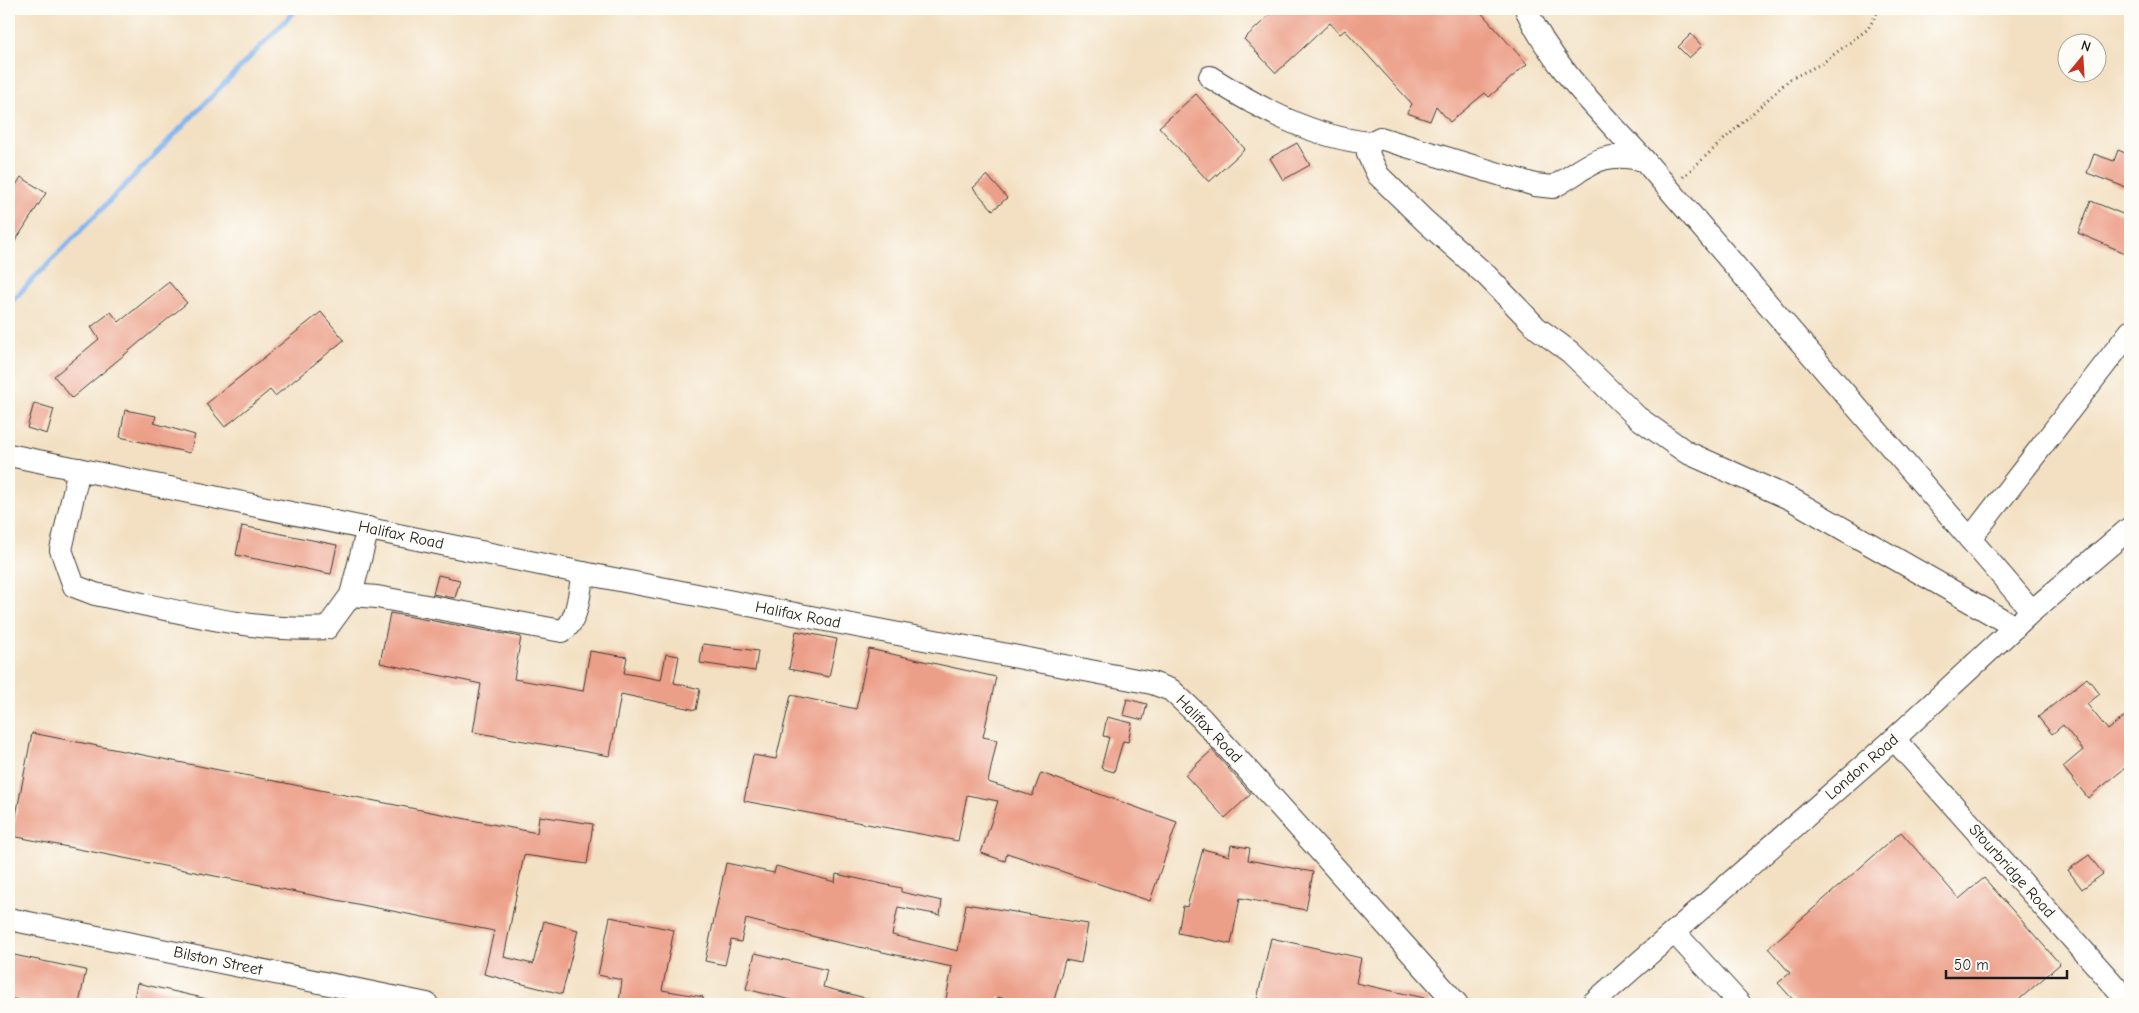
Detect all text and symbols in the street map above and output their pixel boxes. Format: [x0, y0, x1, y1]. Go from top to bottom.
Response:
north arrow [2056, 32, 2106, 82]
text: N [2079, 37, 2093, 56]
street label: Halifax Road [357, 517, 445, 553]
street label: Halifax Road [754, 598, 842, 632]
street label: Halifax Road [1172, 692, 1246, 766]
street label: London Road [1822, 730, 1902, 804]
street label: Stourbridge Road [1965, 821, 2059, 921]
street label: Bilston Street [172, 943, 265, 979]
scale bar [1946, 948, 2068, 980]
text: 50 m [1954, 956, 1989, 974]

